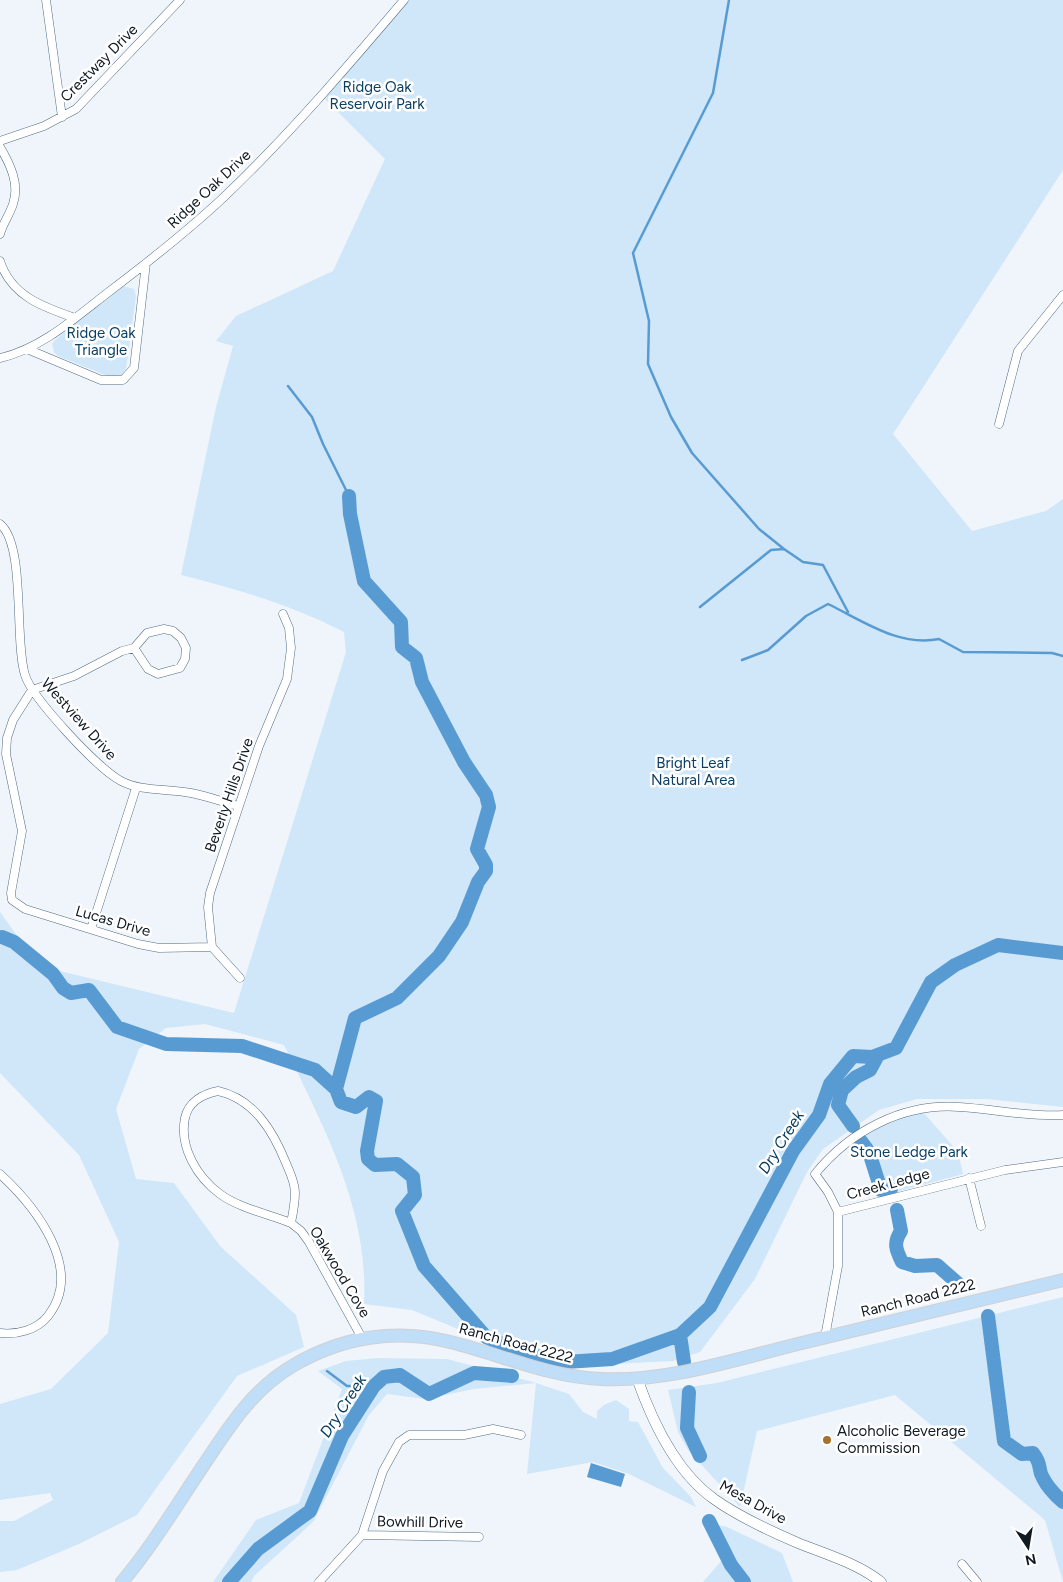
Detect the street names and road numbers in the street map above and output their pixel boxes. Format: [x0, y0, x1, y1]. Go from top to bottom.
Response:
street label: Crestway Drive [57, 21, 141, 105]
street label: Ridge Oak Drive [164, 146, 254, 232]
street label: Westview Drive [37, 674, 121, 764]
street label: Beverly Hills Drive [201, 735, 257, 855]
street label: Lucas Drive [73, 902, 153, 940]
street label: Creek Ledge [845, 1164, 931, 1204]
street label: Oakwood Cove [306, 1223, 374, 1321]
street label: Ranch Road 2222 [859, 1275, 977, 1321]
street label: Ranch Road 2222 [457, 1319, 575, 1367]
street label: Mesa Drive [716, 1476, 790, 1528]
street label: Bowhill Drive [377, 1512, 463, 1532]

